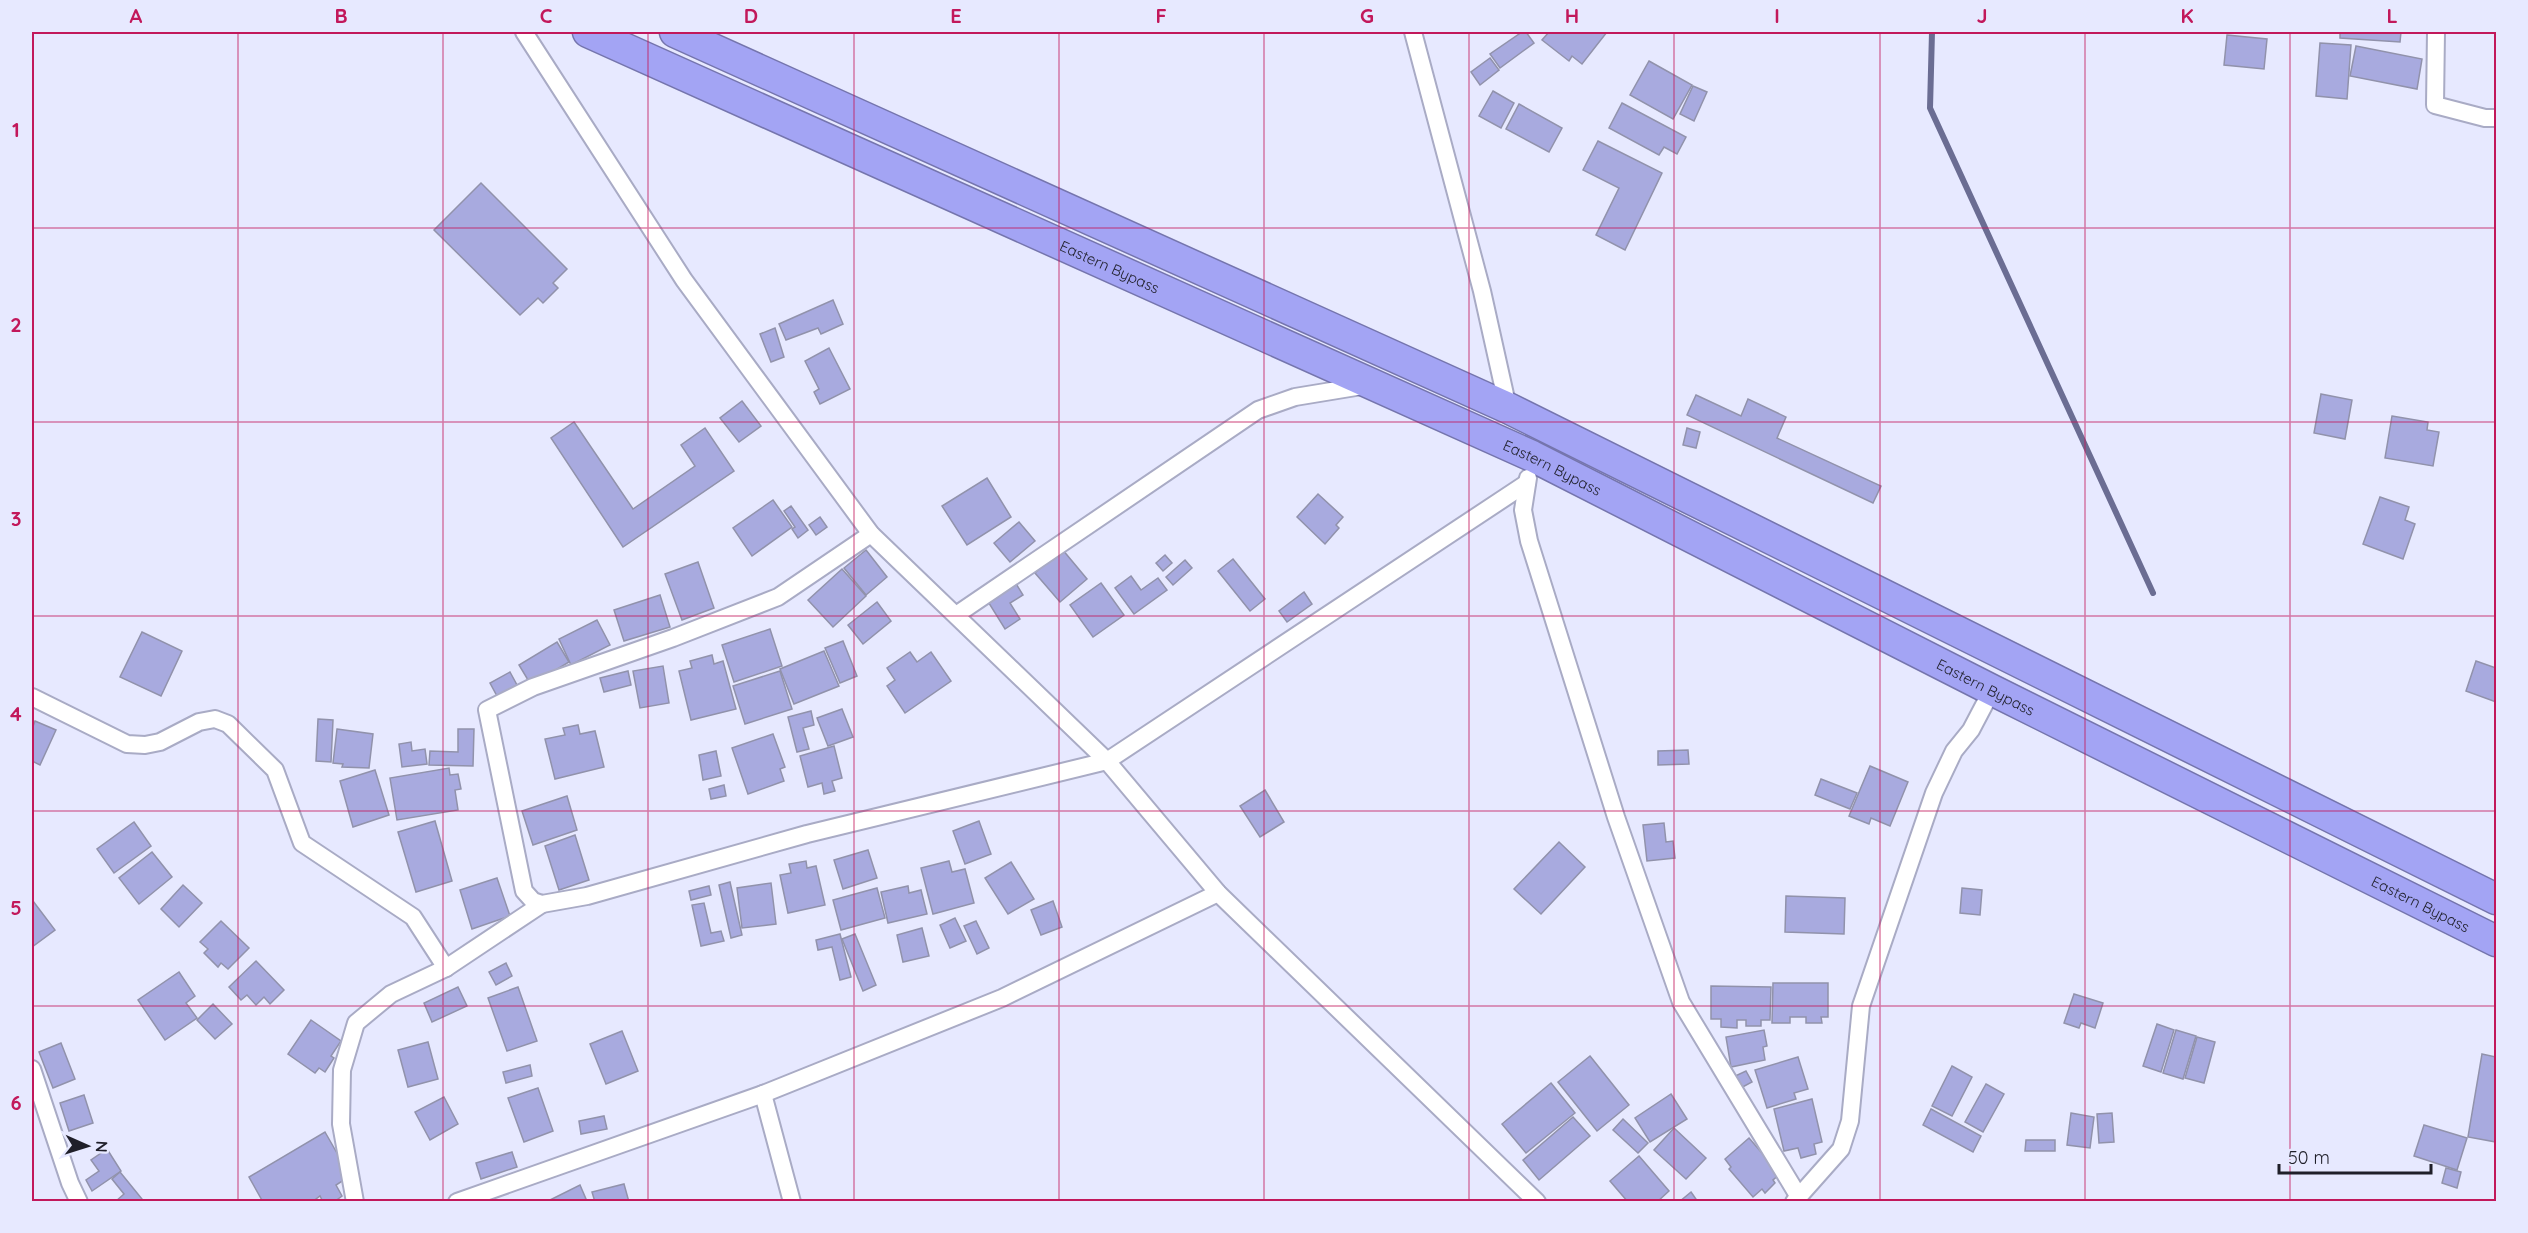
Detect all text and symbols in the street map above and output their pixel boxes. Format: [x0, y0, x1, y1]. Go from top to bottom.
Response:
text: A [130, 3, 143, 28]
text: B [334, 3, 348, 28]
text: C [540, 3, 553, 28]
text: D [744, 3, 758, 28]
text: E [950, 3, 962, 28]
text: F [1155, 3, 1167, 28]
text: G [1360, 3, 1374, 28]
text: H [1565, 3, 1579, 28]
text: I [1774, 3, 1780, 28]
text: J [1976, 3, 1988, 28]
text: K [2180, 3, 2194, 28]
text: L [2386, 3, 2398, 28]
text: 1 [12, 117, 20, 142]
street label: Eastern Bypass [1057, 236, 1163, 297]
text: 2 [10, 312, 22, 337]
street label: Eastern Bypass [1500, 435, 1605, 499]
text: 3 [11, 506, 21, 531]
street label: Eastern Bypass [1934, 654, 2038, 719]
text: 4 [10, 701, 22, 726]
street label: Eastern Bypass [2369, 871, 2473, 936]
text: 5 [10, 895, 22, 920]
text: 6 [10, 1090, 22, 1115]
north arrow [57, 1116, 117, 1176]
scale bar [2279, 1137, 2430, 1175]
text: N [92, 1140, 112, 1153]
text: 50 m [2288, 1146, 2330, 1169]

